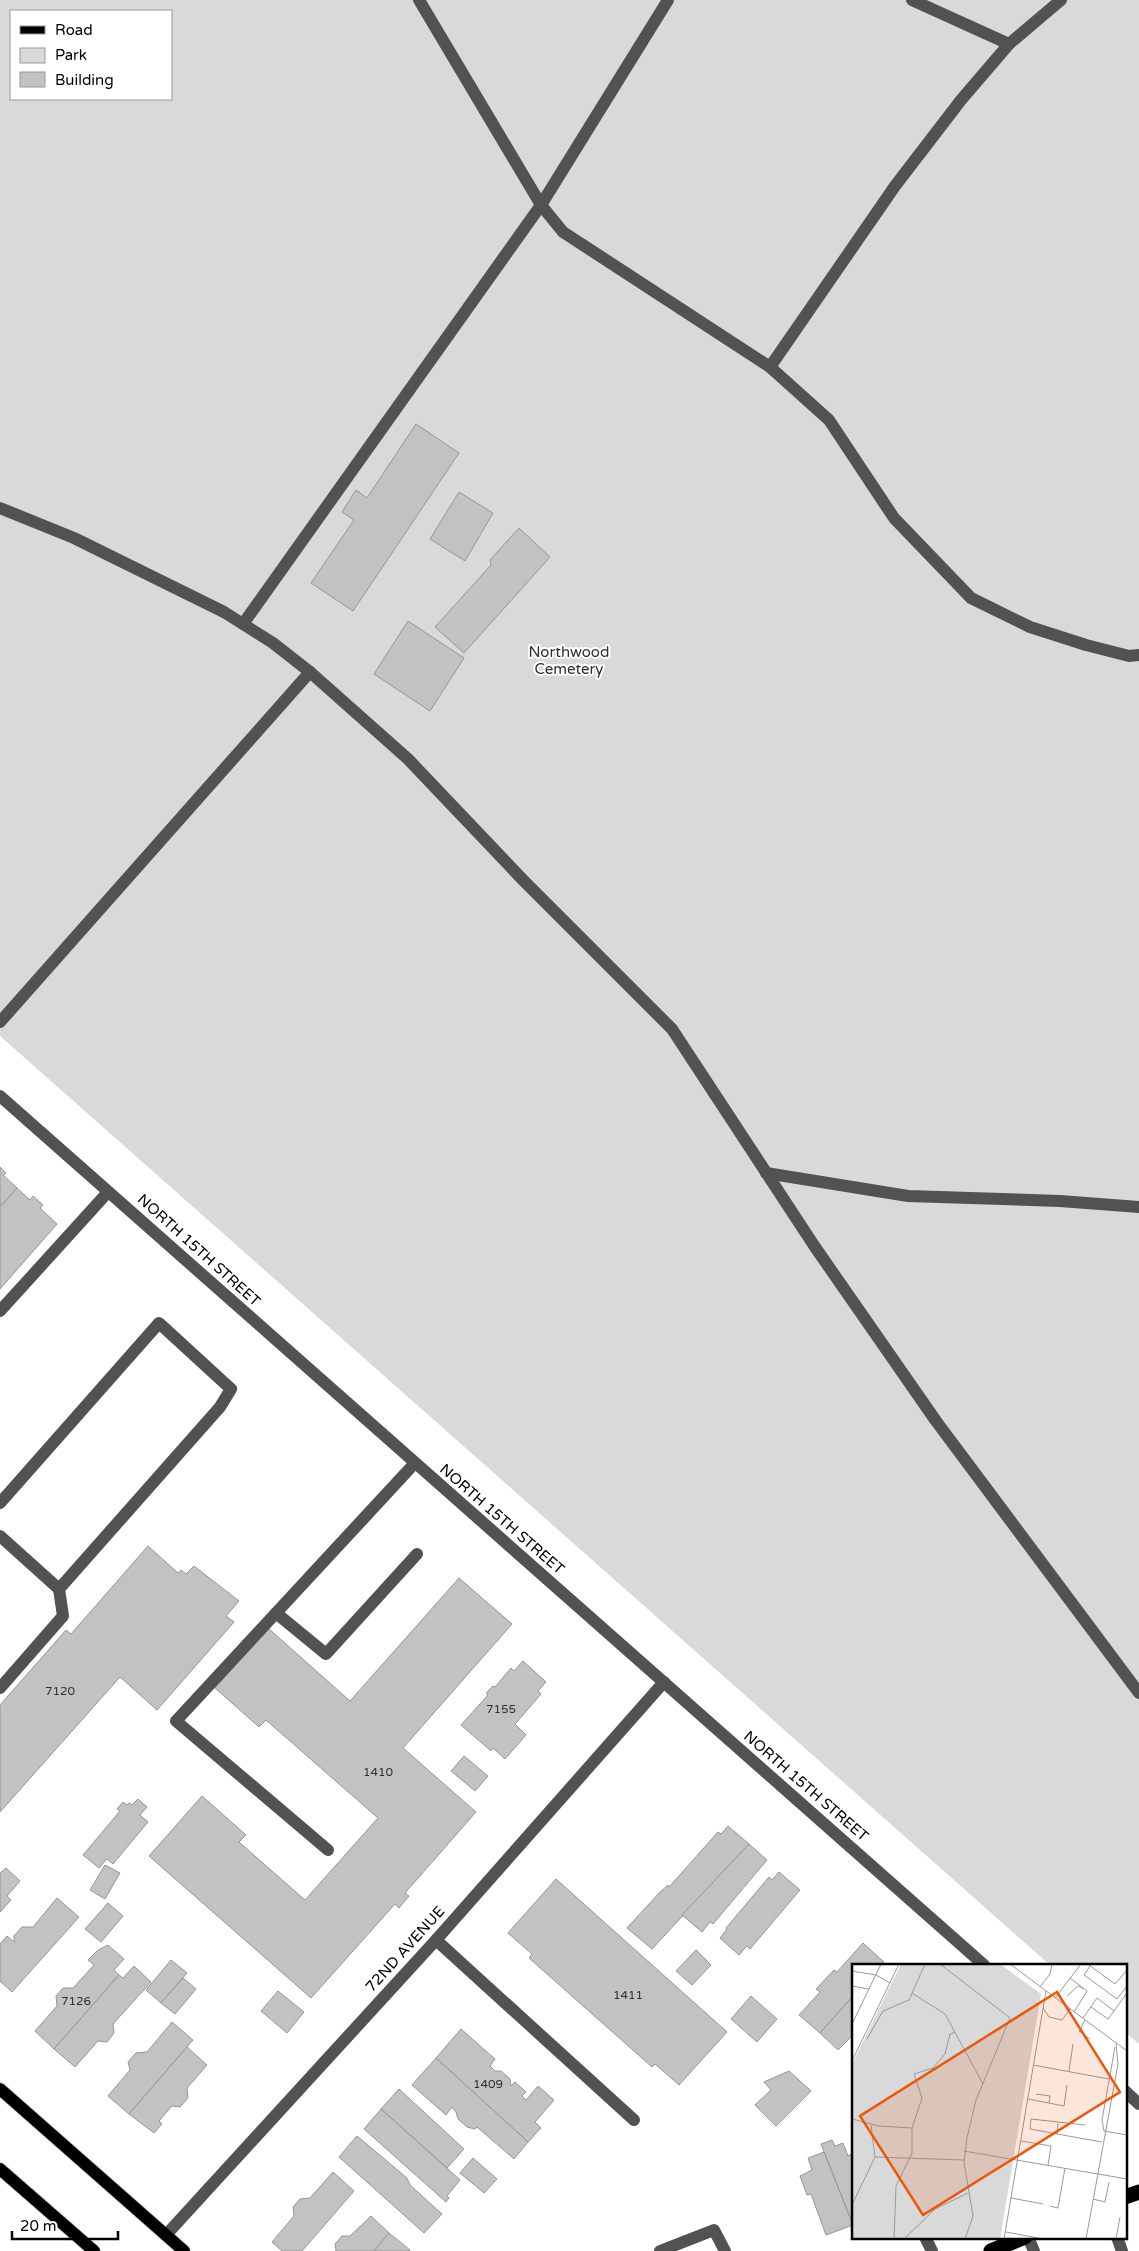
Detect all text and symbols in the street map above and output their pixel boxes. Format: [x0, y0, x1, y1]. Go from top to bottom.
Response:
legend [10, 10, 172, 100]
text: Road [55, 21, 93, 39]
text: Park [55, 46, 87, 64]
text: Building [55, 71, 114, 89]
park label: Northwood Cemetery [529, 643, 609, 678]
street label: NORTH 15TH STREET [134, 1190, 264, 1310]
street label: NORTH 15TH STREET [436, 1460, 568, 1578]
house number: 7120 [45, 1684, 76, 1698]
house number: 7155 [486, 1702, 516, 1716]
street label: NORTH 15TH STREET [740, 1727, 872, 1845]
house number: 1410 [363, 1765, 394, 1779]
street label: 72ND AVENUE [362, 1902, 448, 1996]
inset map [852, 1964, 1126, 2238]
house number: 1411 [613, 1988, 643, 2002]
house number: 7126 [61, 1994, 91, 2008]
house number: 1409 [473, 2077, 503, 2091]
scale bar [12, 2208, 119, 2240]
text: 20 m [20, 2217, 57, 2235]

